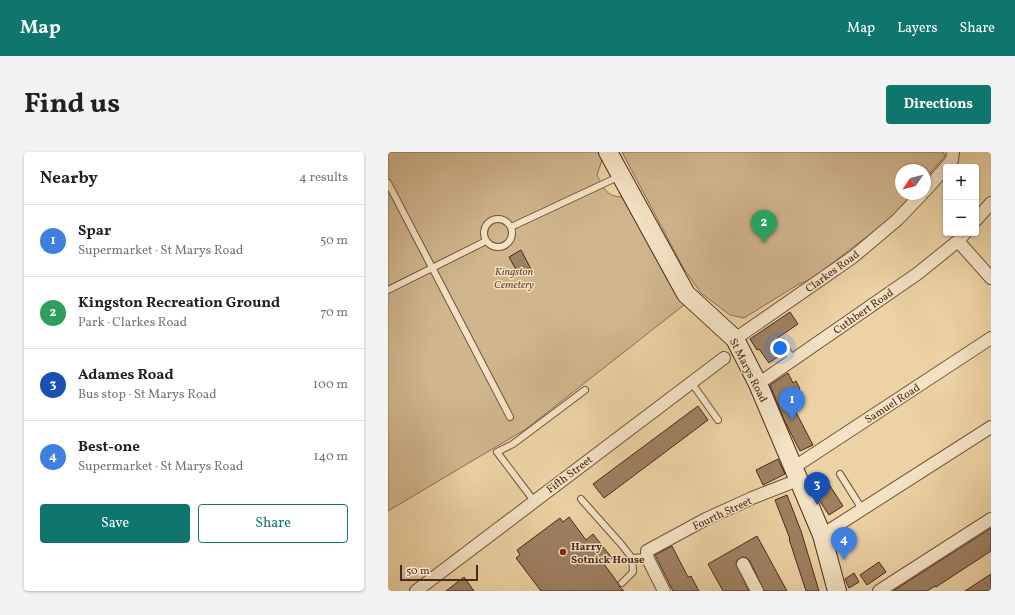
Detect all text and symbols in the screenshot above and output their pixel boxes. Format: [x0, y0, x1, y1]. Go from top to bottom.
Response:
text: Map [20, 15, 61, 41]
text: Map [847, 19, 875, 38]
text: Layers [897, 19, 937, 38]
text: Share [959, 19, 995, 38]
text: Find us [24, 85, 120, 124]
button: Directions [886, 85, 991, 124]
north arrow [895, 164, 931, 200]
map controls [943, 164, 979, 236]
button: + [943, 164, 979, 200]
text: Nearby [40, 167, 98, 190]
text: 4 results [299, 169, 348, 187]
button: − [943, 200, 979, 236]
pin: 2 [751, 210, 777, 243]
text: Spar [78, 221, 111, 242]
text: 1 [50, 232, 56, 250]
text: 50 m [320, 232, 348, 250]
text: Supermarket · St Marys Road [78, 242, 243, 260]
street label: Clarkes Road [803, 248, 863, 297]
park label: Kingston Cemetery [494, 265, 534, 293]
street label: Cuthbert Road [831, 286, 897, 339]
text: Kingston Recreation Ground [78, 293, 280, 314]
text: 2 [50, 304, 56, 322]
text: 70 m [320, 304, 348, 322]
text: Park · Clarkes Road [78, 314, 187, 332]
street label: St Marys Road [725, 336, 770, 405]
your location [770, 338, 790, 358]
text: Adames Road [78, 365, 174, 386]
text: 3 [50, 376, 56, 394]
text: 100 m [313, 376, 348, 394]
street label: Samuel Road [862, 381, 923, 428]
text: Bus stop · St Marys Road [78, 386, 217, 404]
pin: 1 [779, 387, 805, 420]
text: Best-one [78, 437, 140, 458]
text: 4 [49, 448, 57, 466]
text: 140 m [314, 448, 348, 466]
street label: Fifth Street [544, 453, 596, 498]
text: Supermarket · St Marys Road [78, 458, 243, 476]
pin: 3 [804, 472, 830, 505]
street label: Fourth Street [691, 494, 755, 535]
button: Save [40, 504, 190, 543]
button: Share [198, 504, 348, 543]
pin: 4 [831, 527, 857, 560]
place label: Harry Sotnick House [571, 540, 645, 568]
marker: Harry Sotnick House [558, 547, 568, 557]
scale bar [400, 563, 478, 582]
text: 50 m [406, 564, 430, 579]

